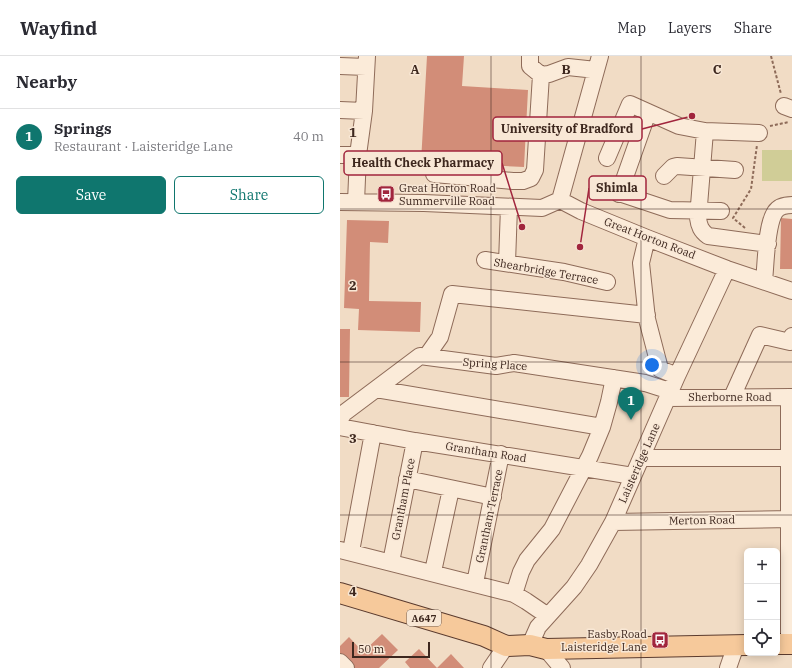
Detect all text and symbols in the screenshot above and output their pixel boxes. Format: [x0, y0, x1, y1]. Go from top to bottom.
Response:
text: Wayfind [20, 16, 97, 40]
text: Map [618, 19, 646, 37]
text: Layers [668, 19, 712, 37]
text: Share [734, 19, 772, 37]
text: A [410, 61, 420, 78]
text: B [561, 61, 571, 78]
text: C [713, 61, 722, 78]
text: Nearby [16, 71, 77, 93]
callout: University of Bradford [493, 117, 642, 141]
text: Springs [54, 119, 112, 138]
text: University of Bradford [501, 121, 634, 136]
text: 1 [349, 124, 357, 141]
text: 1 [25, 128, 33, 145]
text: 40 m [293, 128, 324, 145]
text: Restaurant · Laisteridge Lane [54, 138, 233, 155]
callout: Health Check Pharmacy [344, 151, 502, 175]
text: Health Check Pharmacy [352, 155, 494, 170]
button: Save [16, 176, 166, 214]
button: Share [174, 176, 324, 214]
callout: Shimla [589, 176, 646, 200]
text: Shimla [596, 180, 638, 195]
place label: Great Horton Road Summerville Road [399, 181, 496, 208]
bus stop icon: Great Horton Road Summerville Road [376, 184, 396, 204]
street label: Great Horton Road [602, 214, 698, 262]
street label: Shearbridge Terrace [493, 255, 599, 287]
text: 2 [349, 277, 357, 294]
street label: Spring Place [462, 355, 528, 373]
your location [642, 355, 662, 375]
pin: 1 [618, 387, 644, 420]
street label: Sherborne Road [688, 390, 772, 404]
street label: Laisteridge Lane [615, 421, 663, 505]
text: 3 [349, 430, 357, 447]
street label: Grantham Road [444, 439, 528, 465]
street label: Grantham Place [388, 457, 418, 541]
street label: Grantham Terrace [472, 468, 506, 564]
street label: Merton Road [669, 512, 736, 528]
map controls [744, 548, 780, 656]
button: + [744, 548, 780, 584]
text: 4 [349, 583, 357, 600]
button: − [744, 584, 780, 620]
road number: A647 [407, 610, 441, 626]
button: locate [744, 620, 780, 656]
place label: Easby Road Laisteridge Lane [561, 627, 647, 654]
bus stop icon: Easby Road Laisteridge Lane [650, 630, 670, 650]
scale bar [352, 640, 430, 659]
text: 50 m [358, 642, 384, 656]

